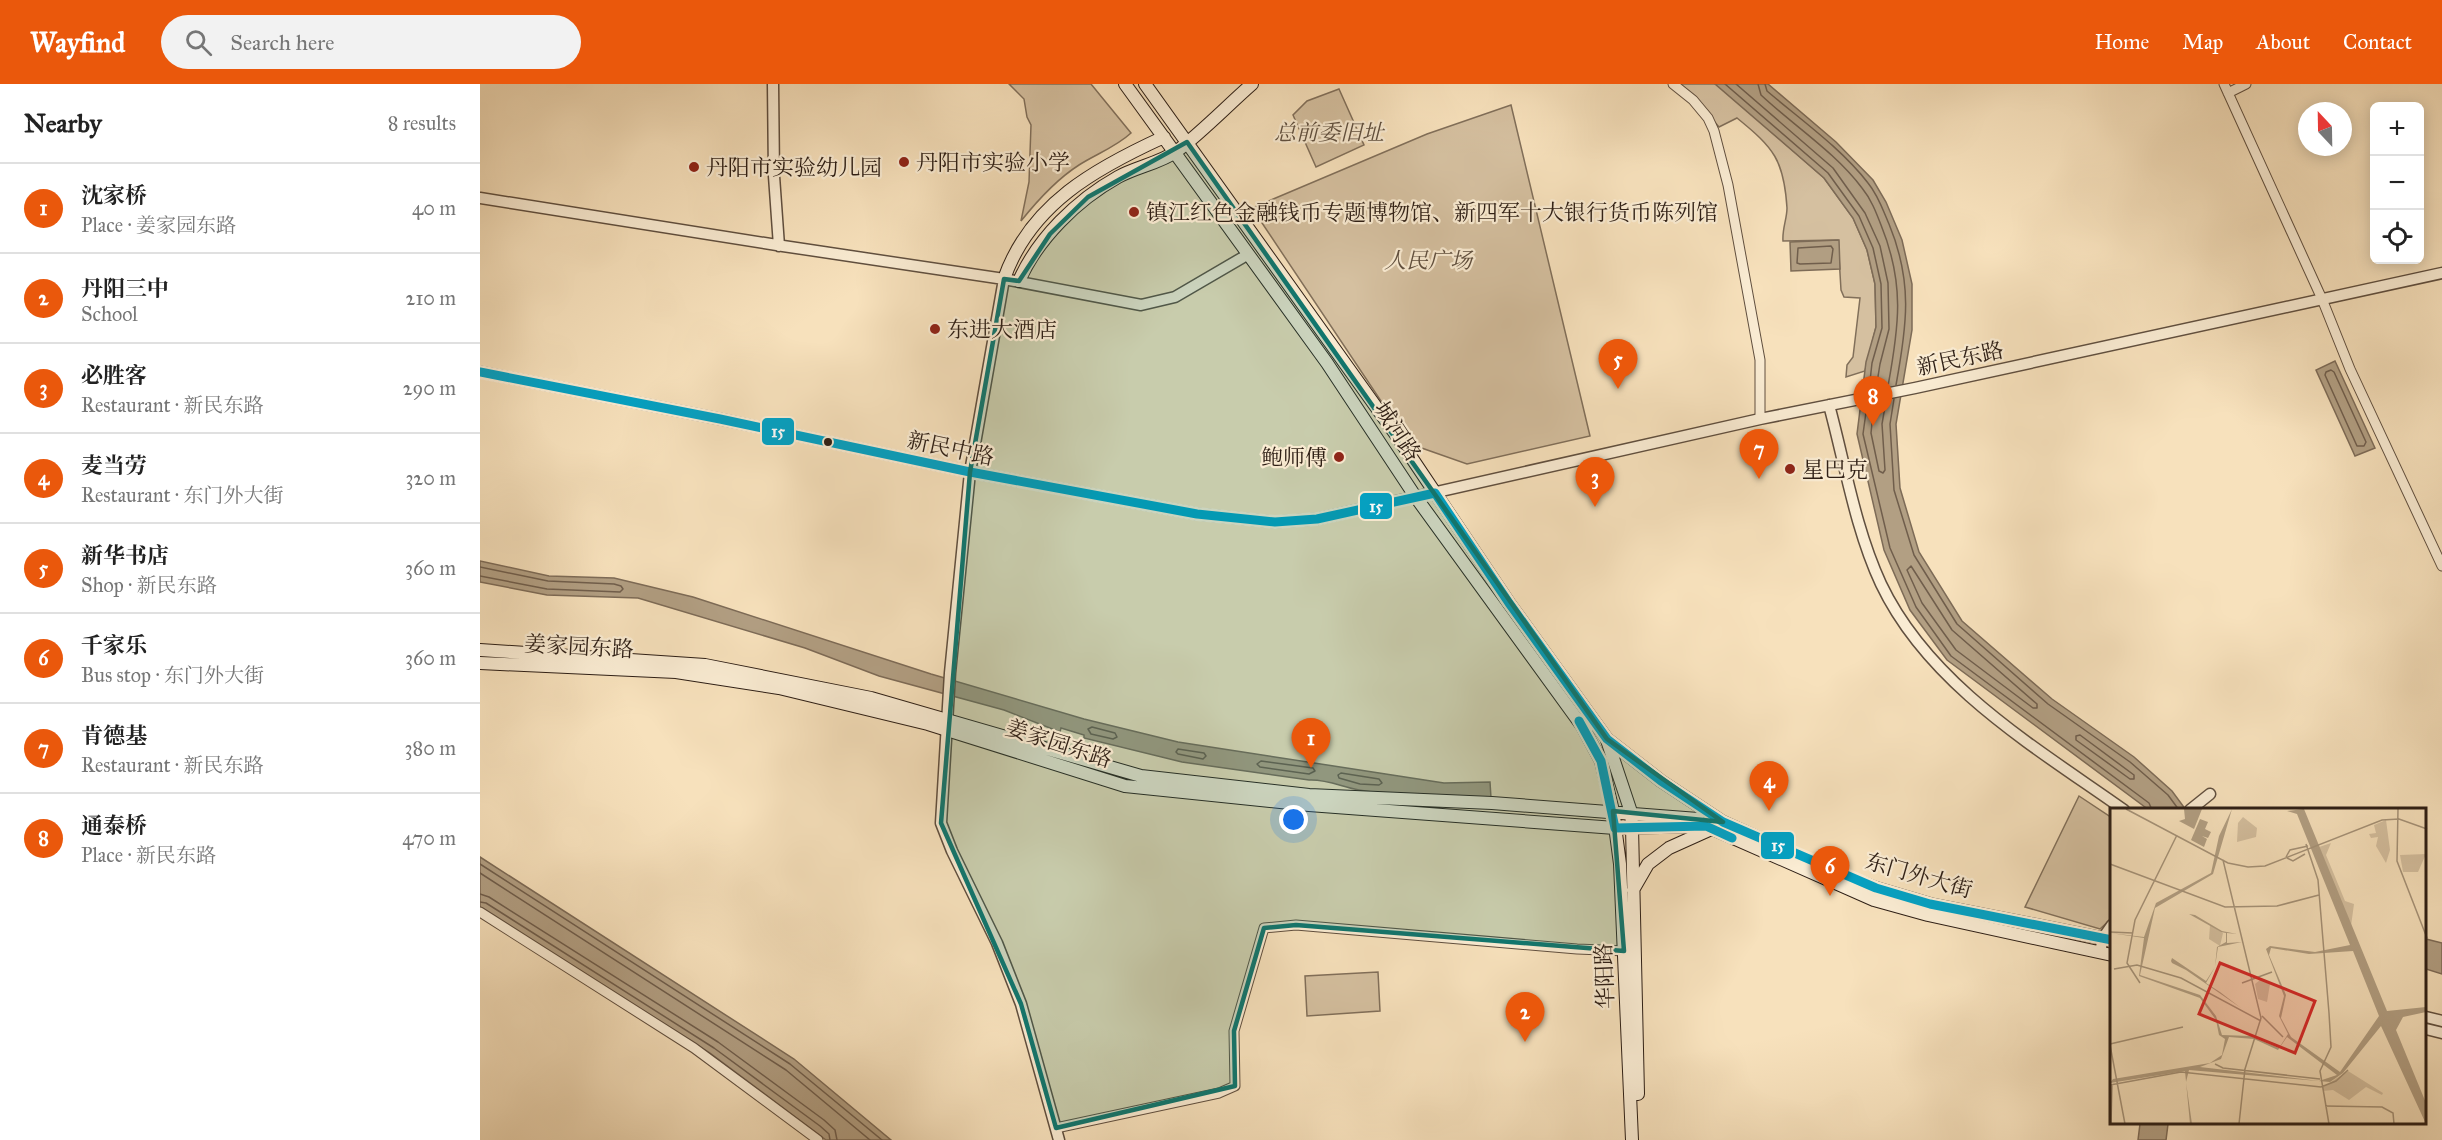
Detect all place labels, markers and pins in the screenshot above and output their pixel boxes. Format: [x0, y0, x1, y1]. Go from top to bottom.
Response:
place label: 丹阳市实验小学 [916, 149, 1070, 176]
place label: 丹阳市实验幼儿园 [706, 154, 882, 181]
marker: 丹阳市实验小学 [897, 155, 911, 169]
marker: 丹阳市实验幼儿园 [687, 160, 701, 174]
place label: 镇江红色金融钱币专题博物馆、新四军十大银行货币陈列馆 [1146, 199, 1718, 226]
marker: 镇江红色金融钱币专题博物馆、新四军十大银行货币陈列馆 [1127, 205, 1141, 219]
place label: 东进大酒店 [947, 316, 1057, 343]
marker: 东进大酒店 [928, 322, 942, 336]
pin: 5 [1598, 340, 1638, 389]
pin: 8 [1854, 376, 1892, 426]
pin: 7 [1740, 430, 1778, 479]
unlabelled marker [822, 436, 834, 448]
place label: 鲍师傅 [1261, 444, 1327, 471]
marker: 鲍师傅 [1332, 450, 1346, 464]
place label: 星巴克 [1802, 456, 1868, 483]
pin: 3 [1576, 458, 1614, 507]
marker: 星巴克 [1783, 462, 1797, 476]
pin: 1 [1292, 718, 1330, 768]
pin: 4 [1750, 762, 1788, 811]
pin: 6 [1810, 846, 1850, 896]
pin: 2 [1506, 992, 1544, 1042]

